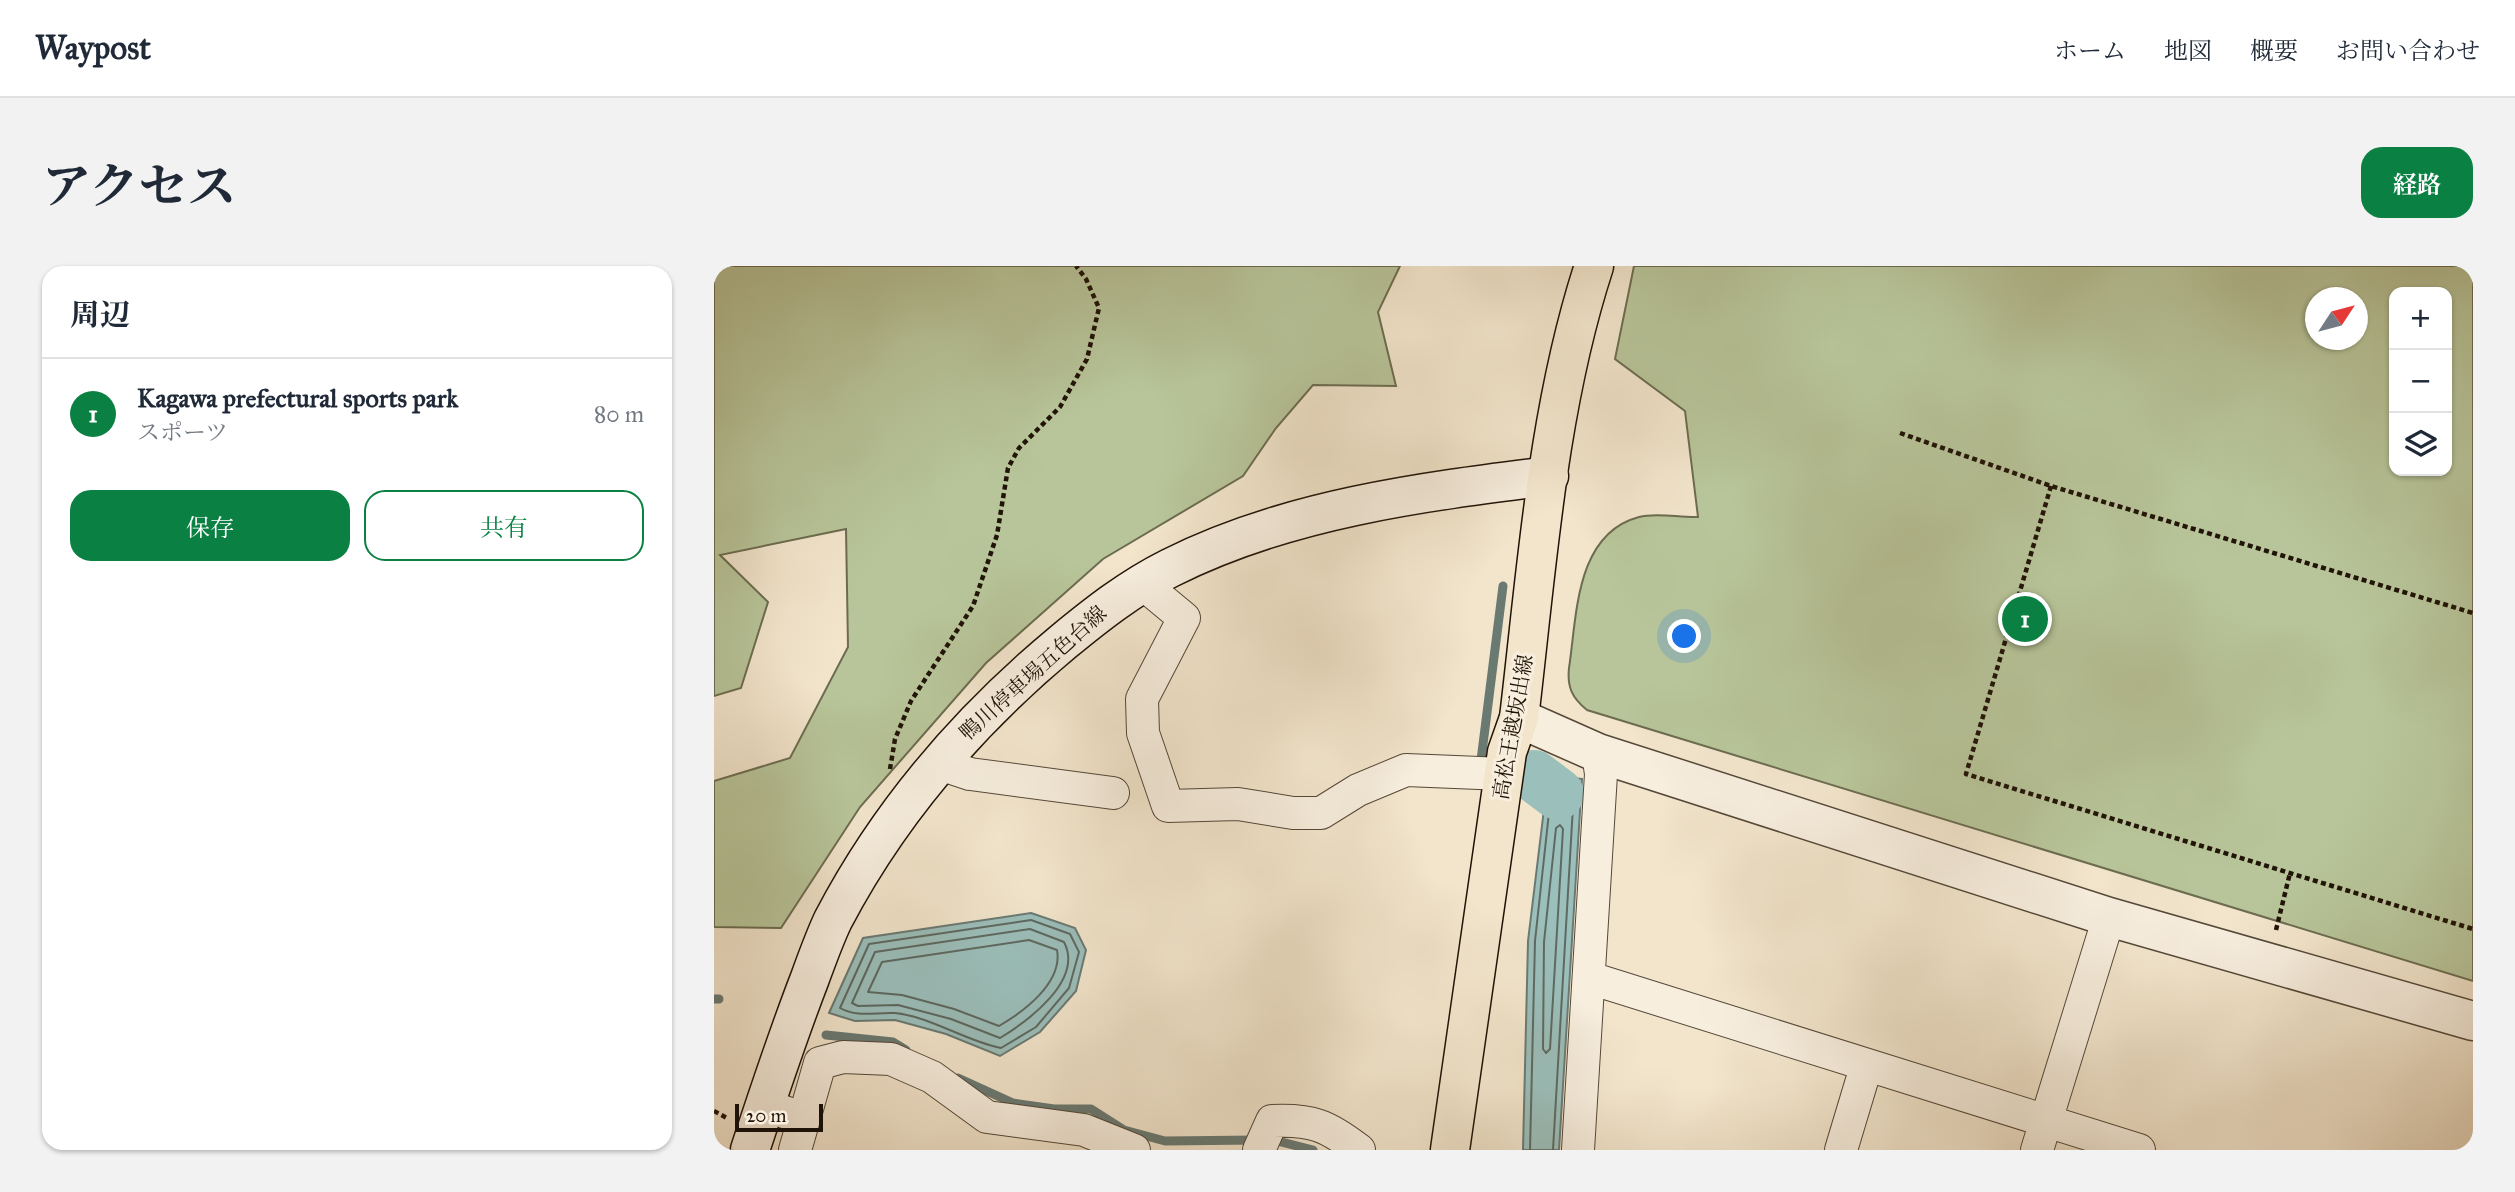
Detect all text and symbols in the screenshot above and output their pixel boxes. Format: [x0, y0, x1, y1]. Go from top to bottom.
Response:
text: Waypost [35, 28, 151, 68]
text: ホーム [2054, 36, 2126, 66]
text: 地図 [2164, 36, 2212, 66]
text: 概要 [2250, 36, 2298, 66]
text: お問い合わせ [2336, 36, 2480, 66]
button: 経路 [2361, 147, 2473, 218]
text: アクセス [42, 157, 237, 216]
north arrow [2305, 287, 2368, 350]
map controls [2389, 287, 2452, 476]
button: + [2389, 287, 2452, 350]
text: 周辺 [70, 297, 130, 333]
button: − [2389, 350, 2452, 413]
text: Kagawa prefectural sports park [137, 382, 458, 414]
text: 1 [88, 400, 98, 428]
text: 80 m [594, 400, 644, 428]
button: layers [2389, 413, 2452, 476]
text: スポーツ [137, 418, 228, 446]
button: 保存 [70, 490, 350, 561]
button: 共有 [364, 490, 644, 561]
pin: 1 [2002, 593, 2048, 645]
street label: 鴨川停車場五色台線 [954, 600, 1112, 746]
your location [1667, 619, 1701, 653]
street label: 高松王越坂出線 [1487, 652, 1539, 802]
scale bar [735, 1101, 822, 1133]
text: 20 m [746, 1104, 787, 1127]

